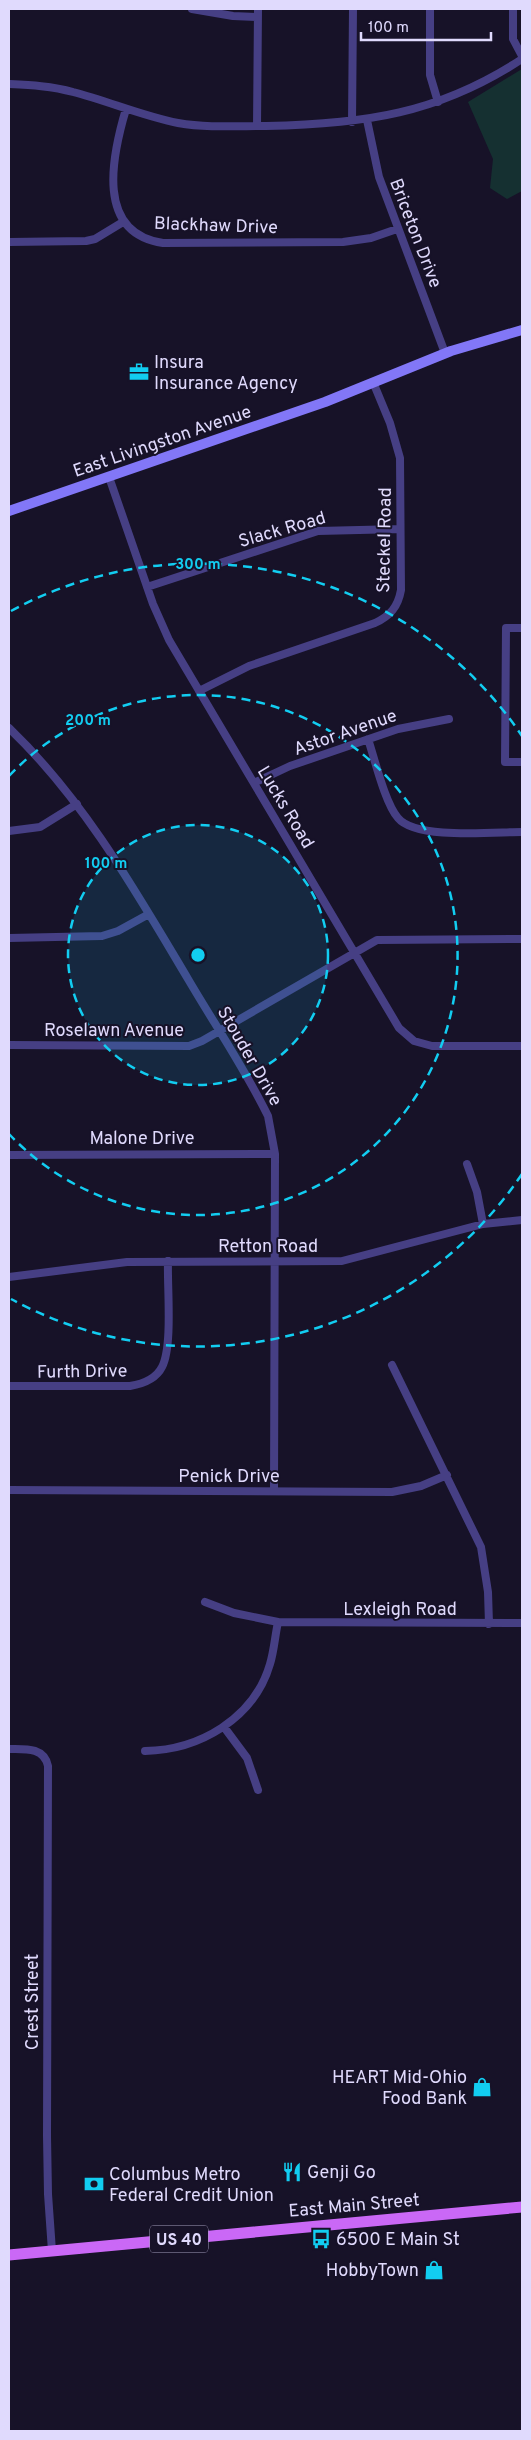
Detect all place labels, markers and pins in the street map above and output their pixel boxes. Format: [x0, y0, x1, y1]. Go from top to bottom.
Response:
place label: Insura Insurance Agency [154, 352, 298, 396]
office icon: Insura Insurance Agency [128, 361, 150, 383]
centre of rings [189, 946, 207, 964]
place label: HEART Mid-Ohio Food Bank [332, 2067, 467, 2111]
shop icon: HEART Mid-Ohio Food Bank [471, 2076, 493, 2098]
restaurant icon: Genji Go [281, 2161, 303, 2183]
place label: Genji Go [307, 2162, 376, 2185]
place label: Columbus Metro Federal Credit Union [109, 2164, 274, 2208]
bank icon: Columbus Metro Federal Credit Union [83, 2173, 105, 2195]
bus stop icon: 6500 E Main St [310, 2228, 332, 2250]
place label: 6500 E Main St [336, 2229, 460, 2252]
shop icon: HobbyTown [423, 2259, 445, 2281]
place label: HobbyTown [326, 2260, 419, 2283]

